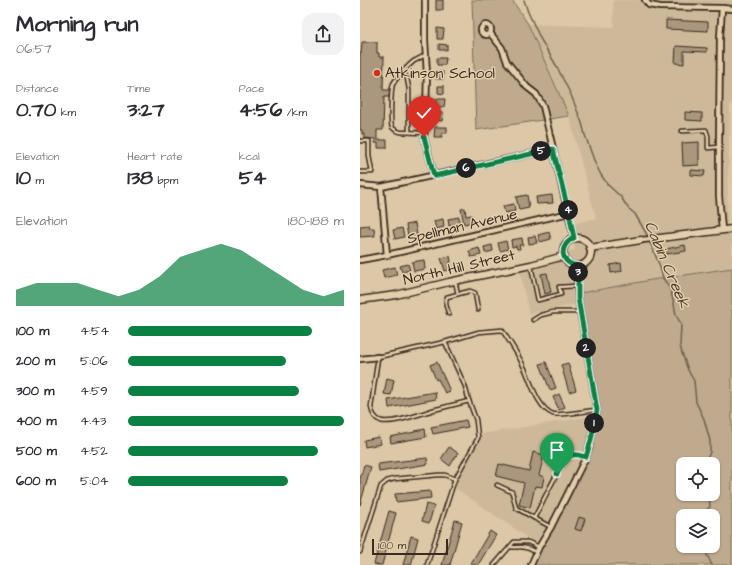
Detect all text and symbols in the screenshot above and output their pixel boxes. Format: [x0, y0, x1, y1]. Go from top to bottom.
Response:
text: Morning run [16, 9, 139, 40]
button: share [302, 13, 344, 55]
text: 06:57 [16, 40, 52, 58]
place label: Atkinson School [385, 63, 495, 84]
marker: Atkinson School [372, 68, 382, 78]
text: Distance [16, 81, 59, 96]
text: Time [127, 81, 150, 96]
text: Pace [239, 81, 264, 96]
text: 0.70 [16, 96, 56, 124]
text: 3:27 [127, 96, 165, 124]
text: 4:56 [239, 96, 282, 124]
pin [407, 96, 441, 137]
icon: check [413, 102, 435, 124]
text: km [56, 105, 76, 120]
text: /km [282, 105, 307, 120]
pin: 5 [531, 141, 551, 161]
text: 5 [537, 143, 545, 158]
text: Elevation [16, 149, 59, 164]
text: Heart rate [127, 149, 183, 164]
text: kcal [239, 149, 260, 164]
pin: 6 [456, 158, 476, 178]
text: 6 [463, 160, 469, 175]
text: 10 [16, 164, 31, 192]
text: 138 [127, 164, 153, 192]
text: 54 [239, 164, 266, 192]
text: m [31, 173, 44, 188]
text: bpm [153, 173, 178, 188]
pin: 4 [558, 200, 578, 220]
text: 4 [564, 202, 572, 217]
street label: Spellman Avenue [405, 204, 519, 249]
text: Elevation [16, 212, 67, 230]
text: 180–188 m [288, 212, 344, 230]
water label: Cabin Creek [639, 217, 696, 312]
street label: North Hill Street [401, 244, 517, 291]
pin: 3 [568, 262, 588, 282]
text: 3 [575, 264, 581, 279]
text: 100 m [16, 322, 49, 340]
text: 4:54 [80, 322, 109, 340]
pin: 2 [576, 338, 596, 358]
text: 2 [583, 340, 589, 355]
text: 200 m [16, 352, 55, 370]
text: 5:06 [80, 352, 108, 370]
text: 300 m [16, 382, 54, 400]
text: 4:59 [80, 382, 108, 400]
text: 400 m [16, 412, 57, 430]
text: 4:43 [80, 412, 106, 430]
pin: 1 [584, 413, 604, 433]
text: 1 [593, 415, 595, 430]
pin [540, 433, 574, 474]
icon: arrive [546, 439, 568, 461]
text: 500 m [16, 442, 57, 460]
text: 4:52 [80, 442, 108, 460]
map controls [676, 457, 720, 553]
button: locate [676, 457, 720, 501]
text: 600 m [16, 472, 56, 490]
text: 5:04 [80, 472, 108, 490]
button: layers [676, 509, 720, 553]
scale bar [372, 537, 448, 556]
text: 100 m [378, 538, 406, 553]

